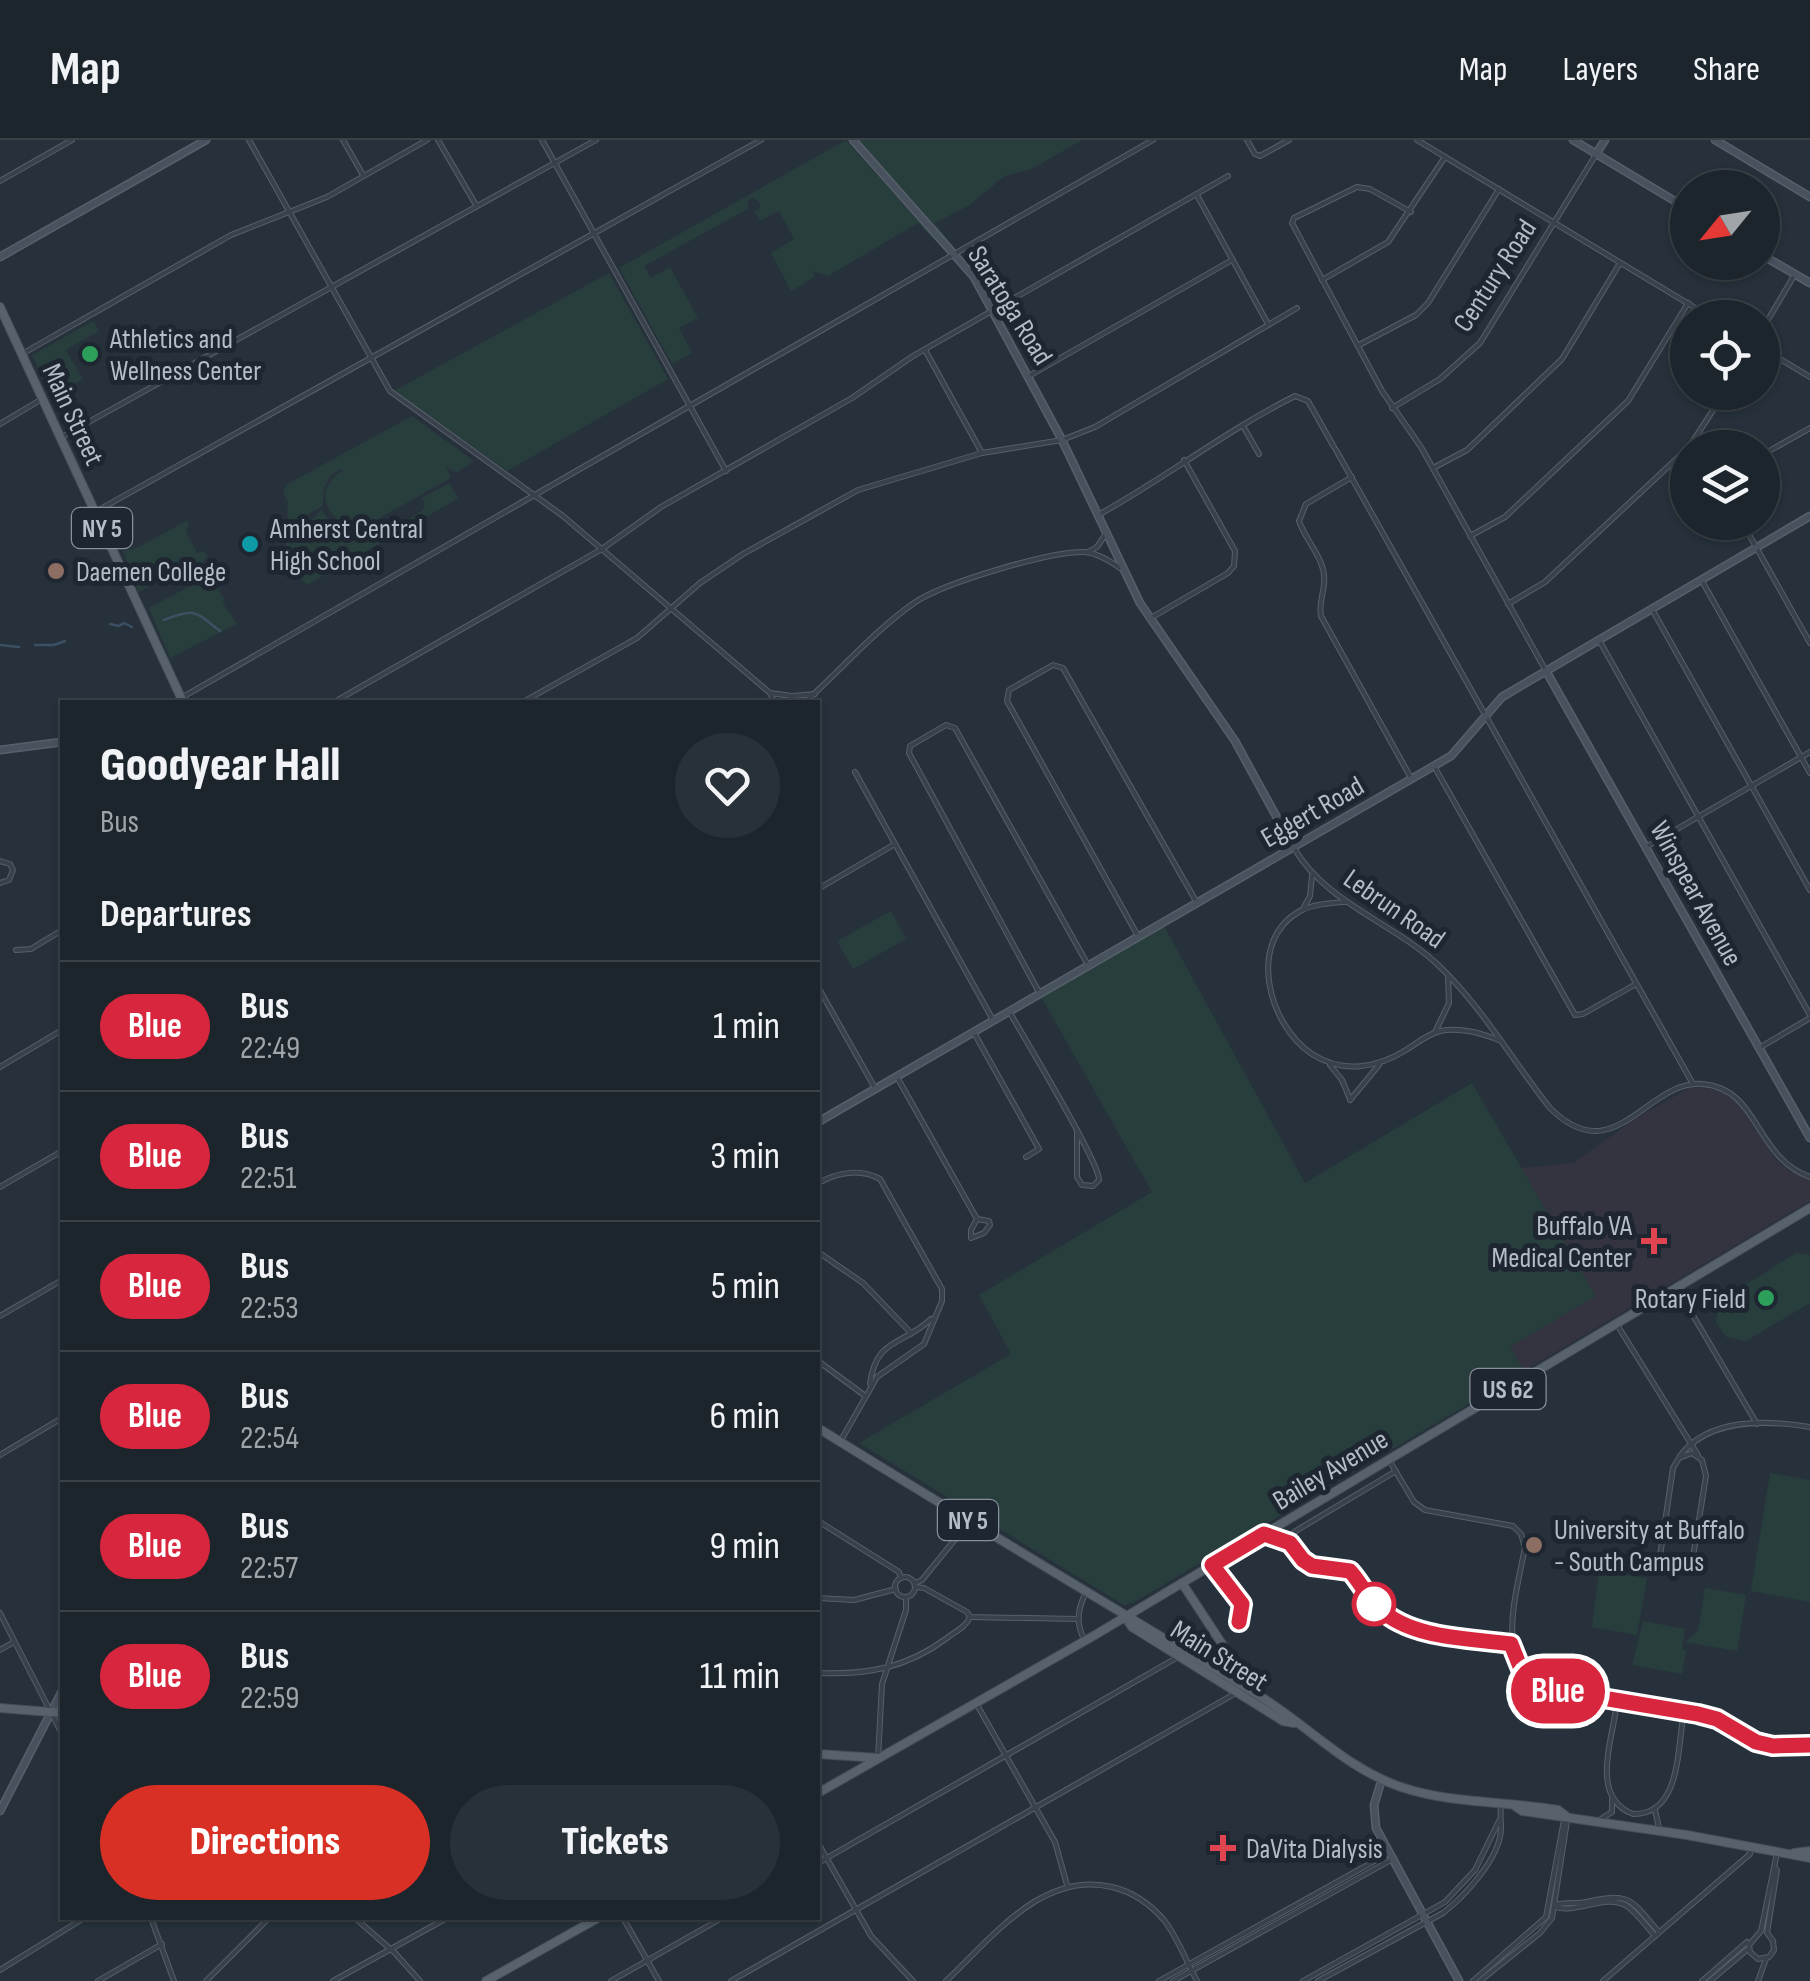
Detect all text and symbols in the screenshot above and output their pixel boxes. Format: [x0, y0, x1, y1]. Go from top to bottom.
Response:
text: Map [50, 41, 121, 98]
text: Map [1459, 48, 1507, 91]
text: Layers [1562, 48, 1638, 91]
text: Share [1693, 48, 1760, 91]
north arrow [1670, 170, 1780, 280]
map controls [1670, 170, 1780, 540]
street label: Century Road [1447, 213, 1544, 338]
street label: Saratoga Road [960, 240, 1059, 371]
button: locate [1670, 300, 1780, 410]
place label: Athletics and Wellness Center [109, 323, 261, 388]
marker: Athletics and Wellness Center [79, 343, 101, 365]
street label: Main Street [35, 359, 110, 471]
button: layers [1670, 430, 1780, 540]
road number: NY 5 [72, 508, 132, 548]
place label: Amherst Central High School [269, 513, 423, 578]
marker: Amherst Central High School [239, 533, 261, 555]
place label: Daemen College [76, 556, 226, 589]
marker: Daemen College [45, 560, 67, 582]
button: heart [675, 733, 780, 838]
text: Goodyear Hall [100, 737, 340, 794]
street label: Eggert Road [1256, 770, 1370, 855]
text: Bus [100, 803, 139, 842]
street label: Winspear Avenue [1642, 816, 1749, 972]
street label: Lebrun Road [1337, 863, 1451, 956]
text: Departures [100, 892, 252, 937]
text: Bus [240, 984, 289, 1029]
text: 1 min [713, 1004, 780, 1049]
text: Blue [128, 1005, 182, 1048]
text: 22:49 [240, 1029, 300, 1068]
text: Bus [240, 1114, 289, 1159]
text: 3 min [710, 1134, 780, 1179]
text: Blue [128, 1135, 182, 1178]
text: 22:51 [240, 1159, 296, 1198]
place label: Buffalo VA Medical Center [1492, 1210, 1633, 1275]
marker: Buffalo VA Medical Center [1641, 1228, 1667, 1254]
text: Bus [240, 1244, 289, 1289]
text: 5 min [711, 1264, 780, 1309]
text: Blue [128, 1265, 182, 1308]
place label: Rotary Field [1635, 1283, 1746, 1316]
marker: Rotary Field [1755, 1287, 1777, 1309]
text: 22:53 [240, 1289, 299, 1328]
road number: US 62 [1470, 1369, 1546, 1409]
text: Bus [240, 1374, 289, 1419]
text: 6 min [710, 1394, 780, 1439]
text: Blue [128, 1395, 182, 1438]
text: 22:54 [240, 1419, 299, 1458]
street label: Bailey Avenue [1267, 1423, 1394, 1518]
road number: NY 5 [938, 1500, 998, 1540]
text: Bus [240, 1504, 289, 1549]
place label: University at Buffalo - South Campus [1554, 1514, 1745, 1579]
text: 9 min [709, 1524, 780, 1569]
text: Blue [128, 1525, 182, 1568]
marker: University at Buffalo - South Campus [1523, 1534, 1545, 1556]
text: 22:57 [240, 1549, 298, 1588]
unlabelled marker [1353, 1583, 1395, 1625]
street label: Main Street [1165, 1614, 1274, 1699]
text: Bus [240, 1634, 289, 1679]
text: 11 min [700, 1654, 780, 1699]
text: Blue [128, 1655, 182, 1698]
line badge: Blue [1488, 1658, 1628, 1724]
text: Blue [1531, 1670, 1585, 1713]
text: 22:59 [240, 1679, 299, 1718]
button: Directions [100, 1785, 430, 1900]
button: Tickets [450, 1785, 780, 1900]
place label: DaVita Dialysis [1246, 1833, 1383, 1866]
marker: DaVita Dialysis [1210, 1835, 1236, 1861]

